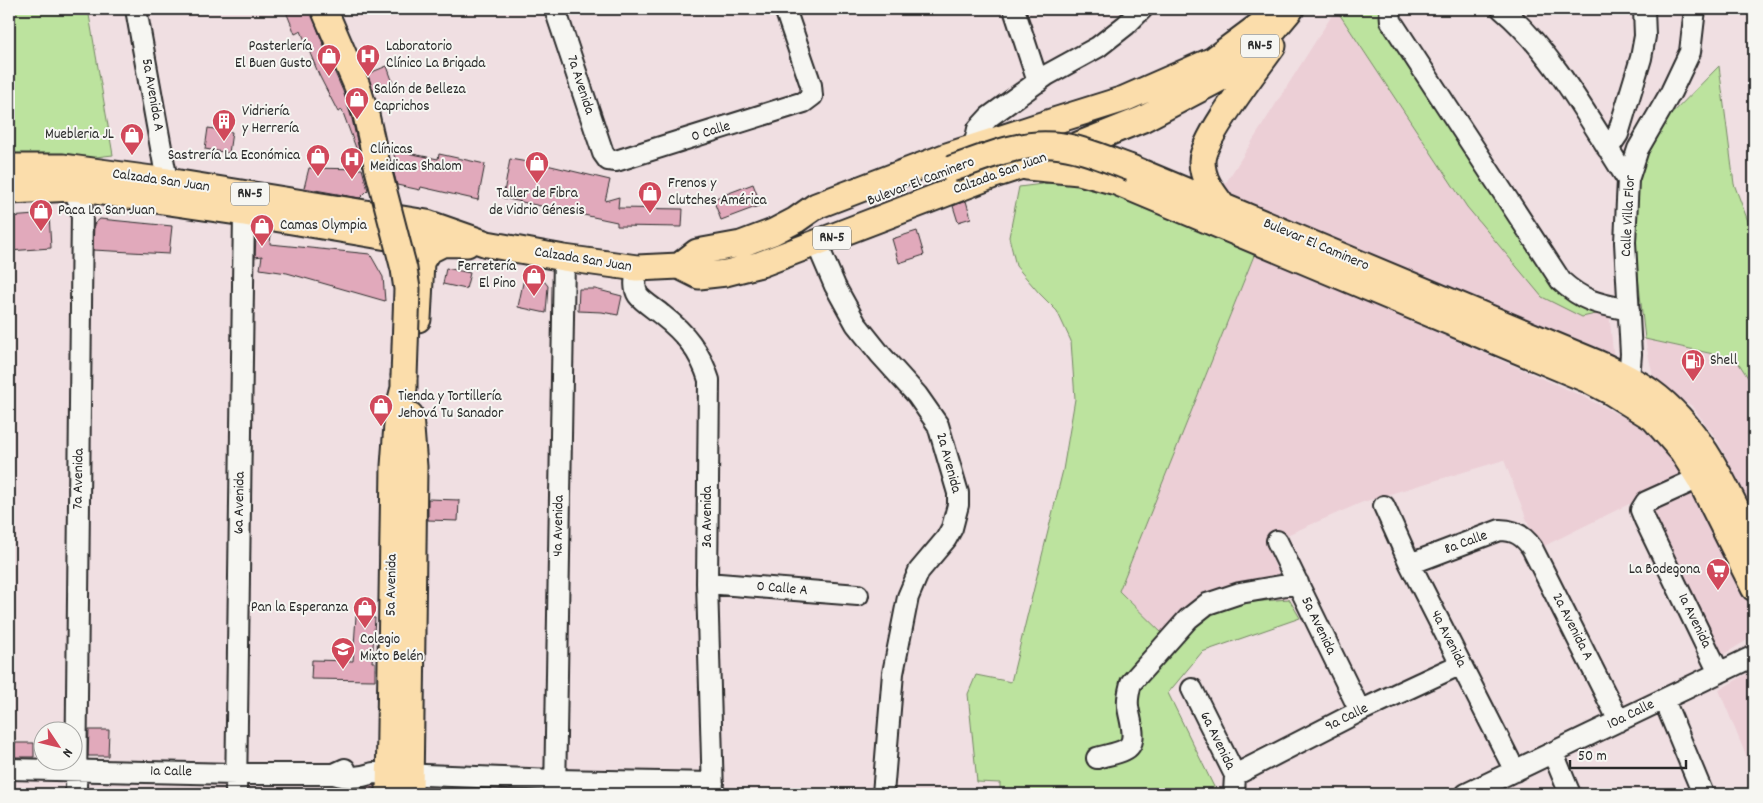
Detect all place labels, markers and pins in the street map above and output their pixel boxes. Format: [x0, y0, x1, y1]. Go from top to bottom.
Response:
place label: Pasterlería El Buen Gusto [235, 36, 313, 75]
place label: Laboratorio Clínico La Brigada [386, 36, 486, 75]
shop icon: Pasterlería El Buen Gusto [316, 43, 342, 77]
hospital icon: Laboratorio Clínico La Brigada [355, 43, 381, 77]
place label: Salón de Belleza Caprichos [374, 79, 466, 118]
shop icon: Salón de Belleza Caprichos [344, 86, 370, 120]
place label: Vidriería y Herrería [242, 101, 300, 140]
building icon: Vidriería y Herrería [211, 108, 237, 142]
shop icon: Muebleria JL [119, 122, 145, 156]
place label: Muebleria JL [45, 124, 114, 146]
place label: Clínicas Meidicas Shalom [370, 139, 462, 178]
shop icon: Sastrería La Económica [305, 143, 331, 177]
place label: Sastrería La Económica [168, 145, 301, 167]
hospital icon: Clínicas Meidicas Shalom [339, 146, 365, 180]
shop icon: Taller de Fibra de Vidrio Génesis [524, 150, 550, 184]
place label: Frenos y Clutches América [668, 173, 768, 212]
shop icon: Frenos y Clutches América [637, 180, 663, 214]
place label: Taller de Fibra de Vidrio Génesis [489, 183, 585, 222]
shop icon: Paca La San Juan [28, 198, 54, 232]
place label: Paca La San Juan [58, 200, 155, 222]
shop icon: Camas Olympia [249, 213, 275, 247]
place label: Camas Olympia [280, 215, 368, 237]
place label: Ferretería El Pino [457, 256, 517, 295]
shop icon: Ferretería El Pino [521, 263, 547, 297]
fuel station icon: Shell [1680, 348, 1706, 382]
place label: Shell [1710, 350, 1738, 372]
place label: Tienda y Tortillería Jehová Tu Sanador [398, 386, 504, 425]
shop icon: Tienda y Tortillería Jehová Tu Sanador [368, 393, 394, 427]
supermarket icon: La Bodegona [1705, 557, 1731, 591]
place label: La Bodegona [1629, 559, 1701, 581]
shop icon: Pan la Esperanza [352, 595, 378, 629]
place label: Pan la Esperanza [251, 597, 349, 619]
place label: Colegio Mixto Belén [360, 629, 423, 668]
school or university icon: Colegio Mixto Belén [330, 636, 356, 670]

